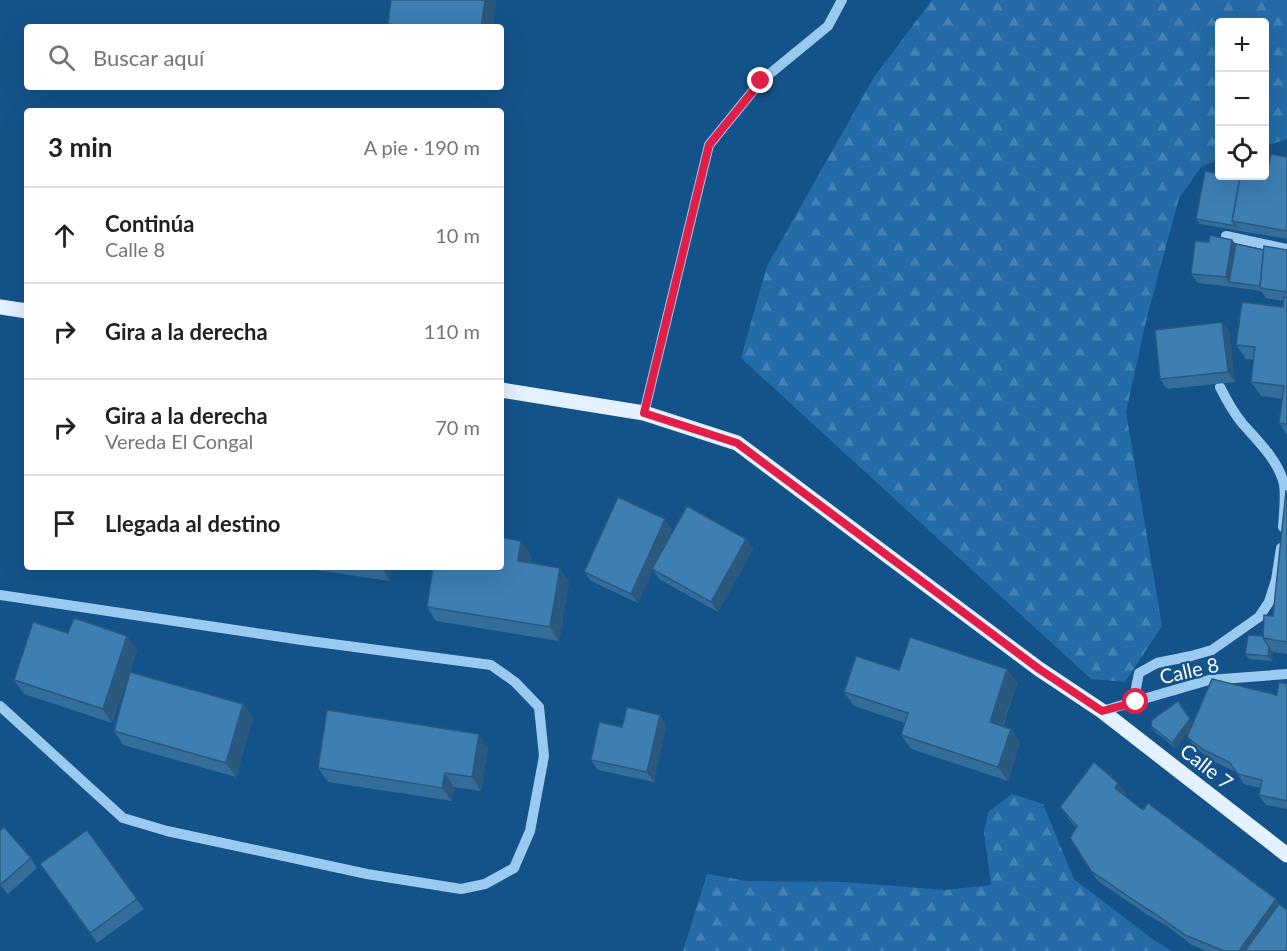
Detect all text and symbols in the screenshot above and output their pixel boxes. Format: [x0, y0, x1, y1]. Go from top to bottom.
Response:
map controls [1215, 18, 1269, 180]
button: + [1215, 18, 1269, 72]
search box [24, 24, 504, 90]
icon: search [45, 41, 78, 74]
text: Buscar aquí [93, 44, 204, 71]
route end [747, 67, 773, 93]
button: − [1215, 72, 1269, 126]
button: locate [1215, 126, 1269, 180]
text: 3 min [48, 131, 112, 163]
text: A pie · 190 m [364, 135, 480, 159]
text: Continúa [105, 210, 194, 237]
icon: ahead [48, 219, 81, 252]
text: 10 m [435, 223, 480, 247]
text: Calle 8 [105, 237, 165, 261]
icon: right [48, 315, 81, 348]
text: Gira a la derecha [105, 318, 268, 345]
text: 110 m [424, 319, 480, 343]
text: Gira a la derecha [105, 402, 268, 429]
icon: right [48, 411, 81, 444]
text: 70 m [435, 415, 480, 439]
text: Vereda El Congal [105, 429, 253, 453]
icon: arrive [48, 507, 81, 540]
text: Llegada al destino [105, 510, 281, 537]
street label: Calle 8 [1157, 652, 1221, 688]
route start [1122, 688, 1148, 714]
street label: Calle 7 [1176, 738, 1238, 794]

